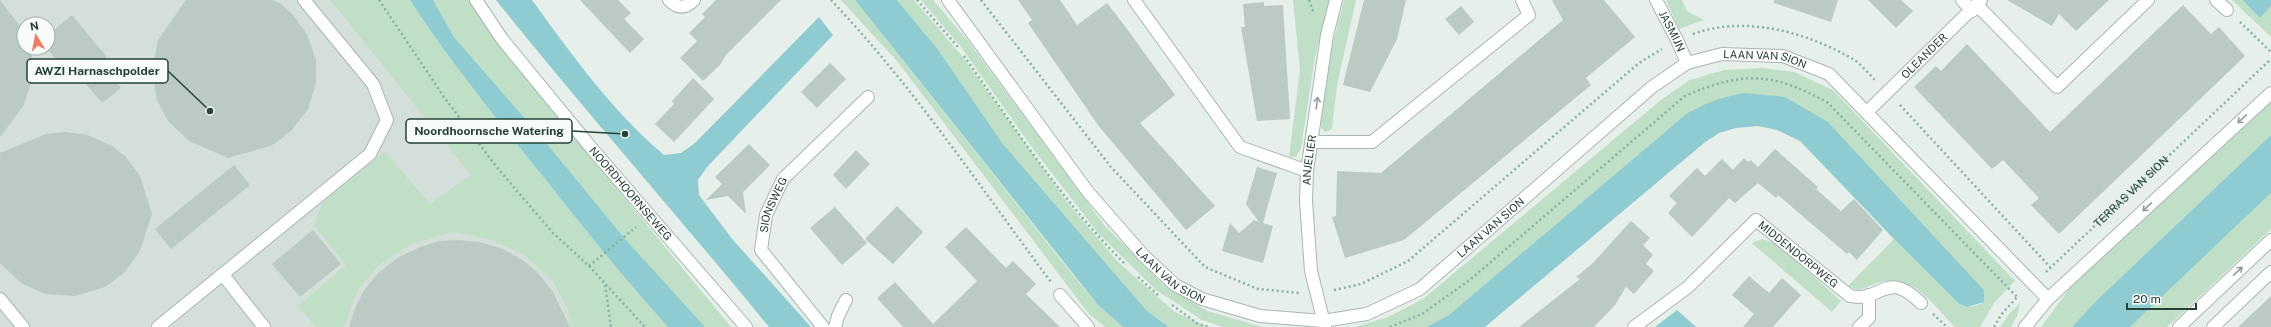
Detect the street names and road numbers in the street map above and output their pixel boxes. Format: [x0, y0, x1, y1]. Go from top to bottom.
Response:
street label: JASMIJN [1657, 9, 1687, 53]
street label: OLEANDER [1899, 31, 1949, 81]
street label: LAAN VAN SION [1723, 48, 1808, 71]
street label: ANJELIER [1301, 134, 1318, 186]
street label: NOORDHOORNSEWEG [587, 144, 674, 243]
street label: TERRAS VAN SION [2091, 154, 2171, 229]
street label: SIONSWEG [758, 175, 789, 234]
street label: LAAN VAN SION [1455, 195, 1527, 260]
street label: MIDDENDORPWEG [1756, 218, 1840, 290]
street label: LAAN VAN SION [1133, 245, 1207, 306]

